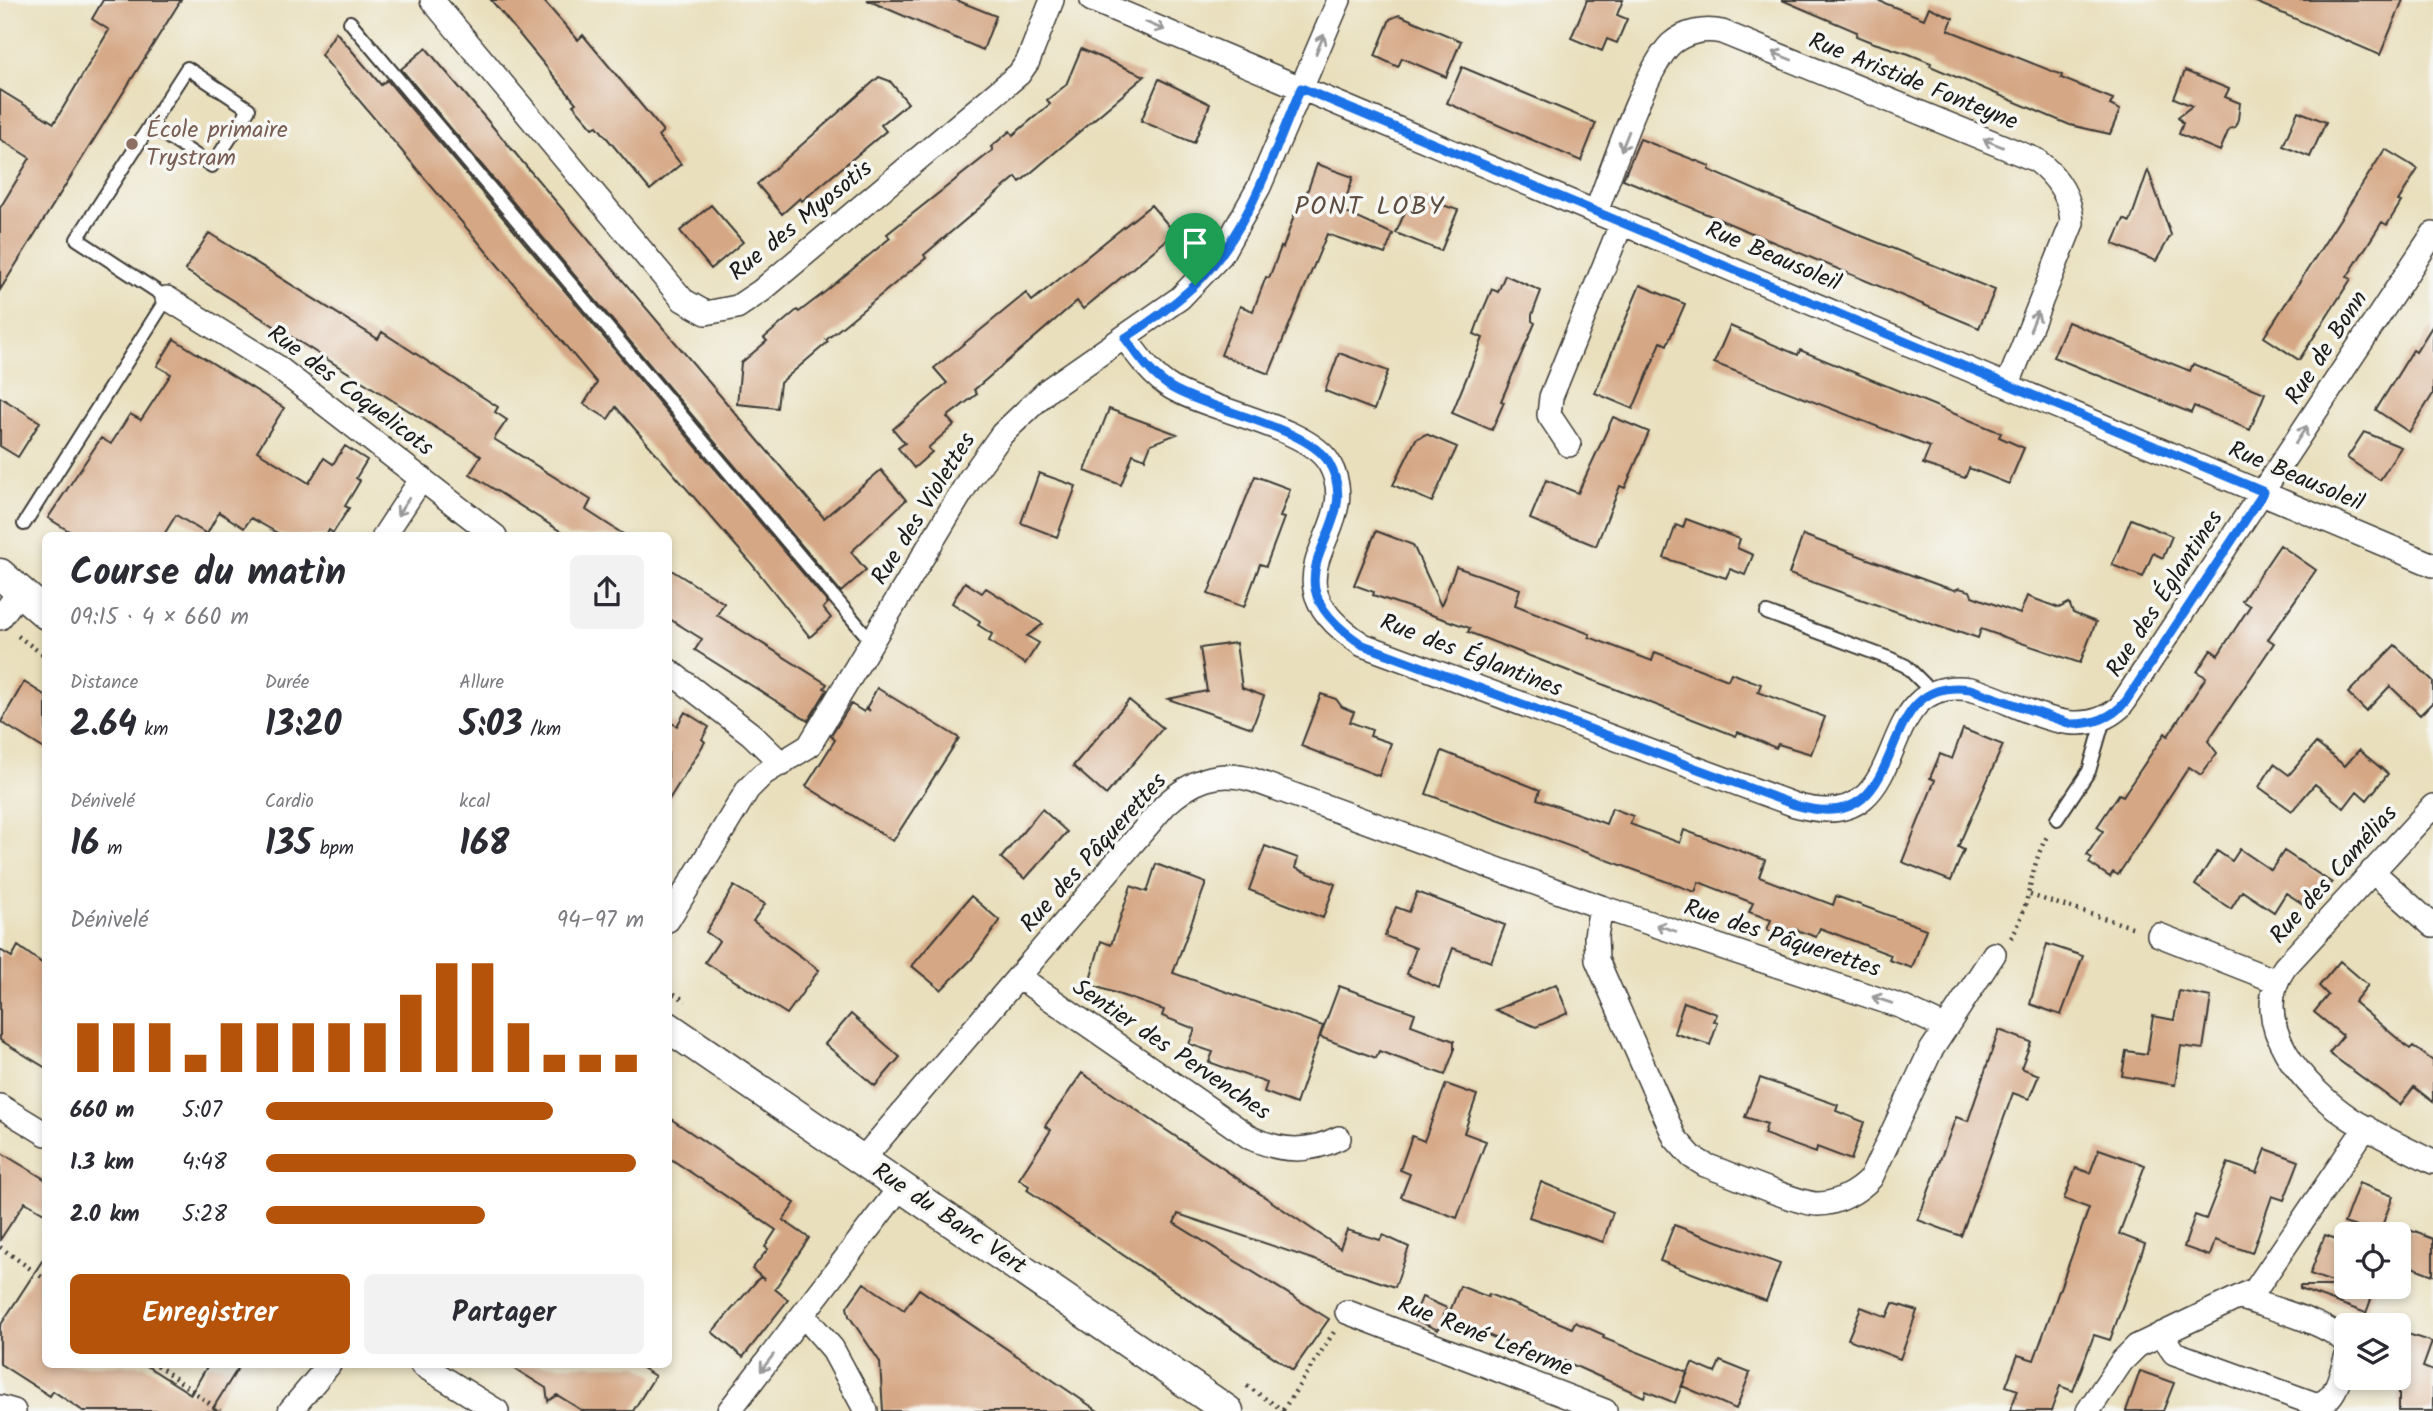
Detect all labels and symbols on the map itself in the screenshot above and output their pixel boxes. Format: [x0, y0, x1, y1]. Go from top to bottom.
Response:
one-way arrow [1144, 21, 1165, 34]
street label: Rue Aristide Fonteyne [1802, 22, 2024, 142]
one-way arrow [1314, 34, 1327, 55]
one-way arrow [1772, 49, 1794, 62]
place label: École primaire Trystram [146, 111, 288, 178]
one-way arrow [1617, 129, 1630, 151]
one-way arrow [1982, 135, 2004, 148]
marker: École primaire Trystram [124, 136, 140, 152]
street label: Rue des Myosotis [720, 150, 882, 292]
district label: PONT LOBY [1294, 186, 1446, 228]
street label: Rue Beausoleil [1699, 211, 1847, 303]
pin [1165, 213, 1225, 285]
street label: Rue de Bonn [2275, 283, 2379, 413]
one-way arrow [2028, 311, 2041, 333]
street label: Rue des Coquelicots [258, 315, 442, 467]
street label: Rue des Violettes [861, 425, 987, 593]
one-way arrow [2295, 425, 2309, 445]
street label: Rue Beausoleil [2222, 431, 2370, 523]
one-way arrow [396, 497, 410, 516]
street label: Rue des Églantines [2096, 503, 2234, 685]
street label: Rue des Églantines [1374, 603, 1568, 709]
street label: Rue des Pâquerettes [1011, 764, 1177, 942]
street label: Rue des Camélias [2260, 796, 2408, 954]
street label: Rue des Pâquerettes [1678, 889, 1886, 989]
one-way arrow [1655, 921, 1677, 934]
street label: Sentier des Pervenches [1064, 969, 1278, 1131]
one-way arrow [1871, 993, 1893, 1006]
street label: Rue du Banc Vert [864, 1153, 1035, 1286]
street label: Rue René Leferme [1392, 1286, 1579, 1388]
one-way arrow [759, 1354, 774, 1372]

